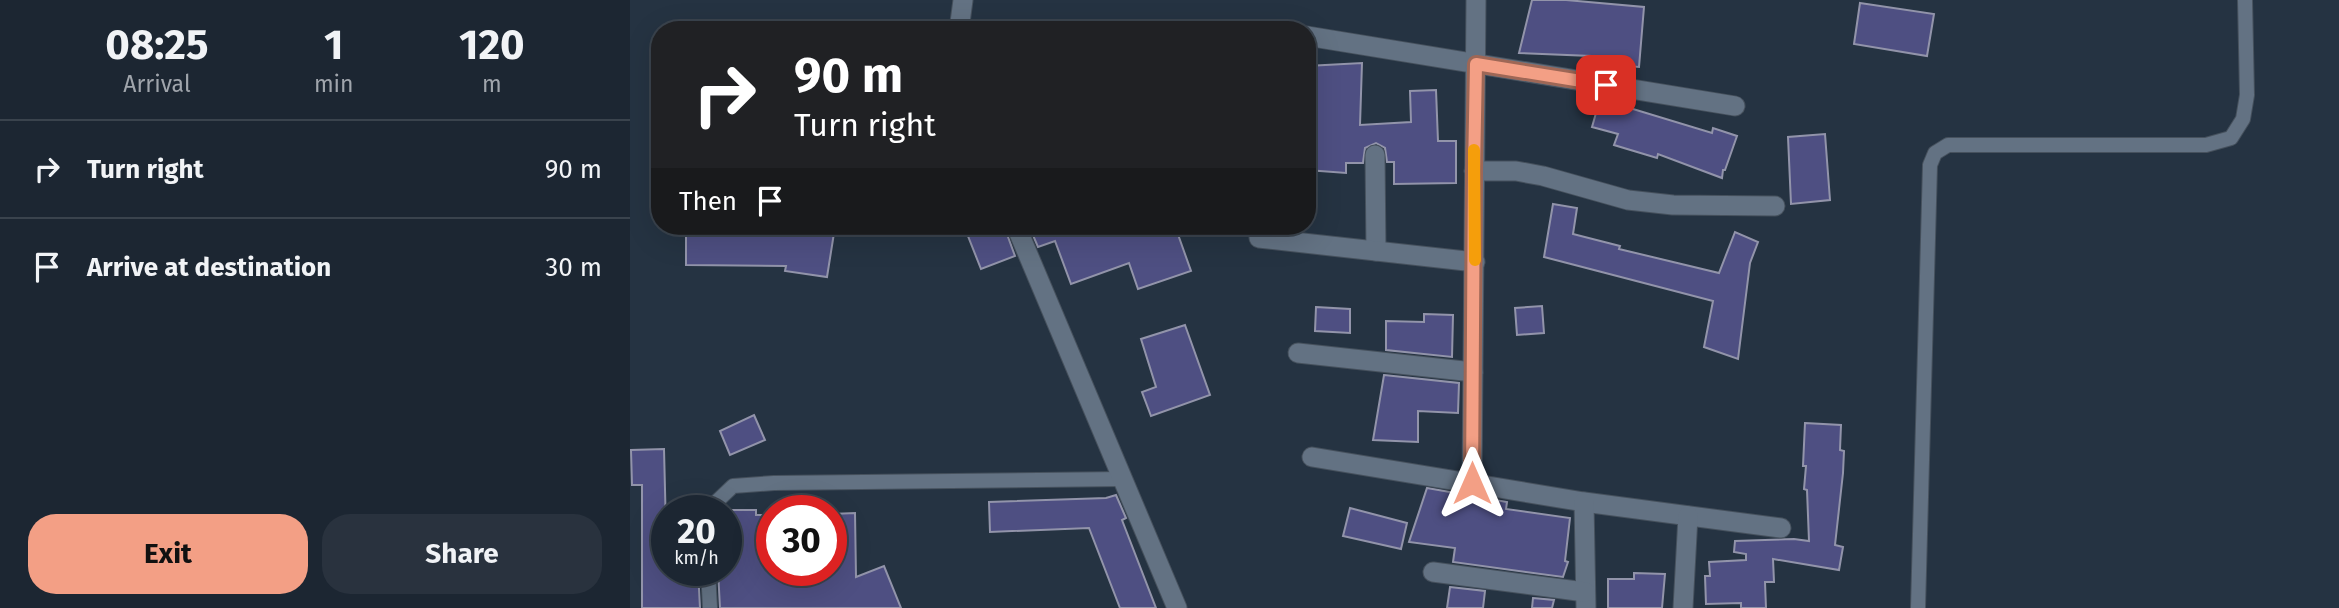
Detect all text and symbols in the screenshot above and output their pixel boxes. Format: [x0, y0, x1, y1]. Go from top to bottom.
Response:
text: 08:25 [105, 20, 209, 70]
text: 1 [324, 20, 344, 70]
text: 120 [459, 20, 525, 70]
text: 90 m [794, 46, 903, 105]
icon: right [679, 49, 770, 140]
pin [1576, 55, 1636, 115]
icon: arrive [1587, 66, 1625, 104]
text: Arrival [123, 70, 191, 98]
text: min [314, 70, 354, 98]
text: m [482, 70, 502, 98]
text: Turn right [794, 106, 936, 144]
icon: right [28, 150, 66, 188]
text: Turn right [87, 154, 204, 185]
text: 90 m [545, 154, 602, 185]
icon: arrive [751, 182, 789, 220]
text: Then [679, 186, 737, 217]
icon: arrive [28, 248, 66, 286]
text: Arrive at destination [87, 252, 331, 283]
text: 30 m [545, 252, 602, 283]
position arrow [1435, 446, 1509, 520]
speed limit sign: 30 [756, 495, 847, 586]
text: 20 [677, 510, 716, 552]
button: Exit [28, 514, 308, 594]
button: Share [322, 514, 602, 594]
text: km/h [674, 547, 719, 569]

